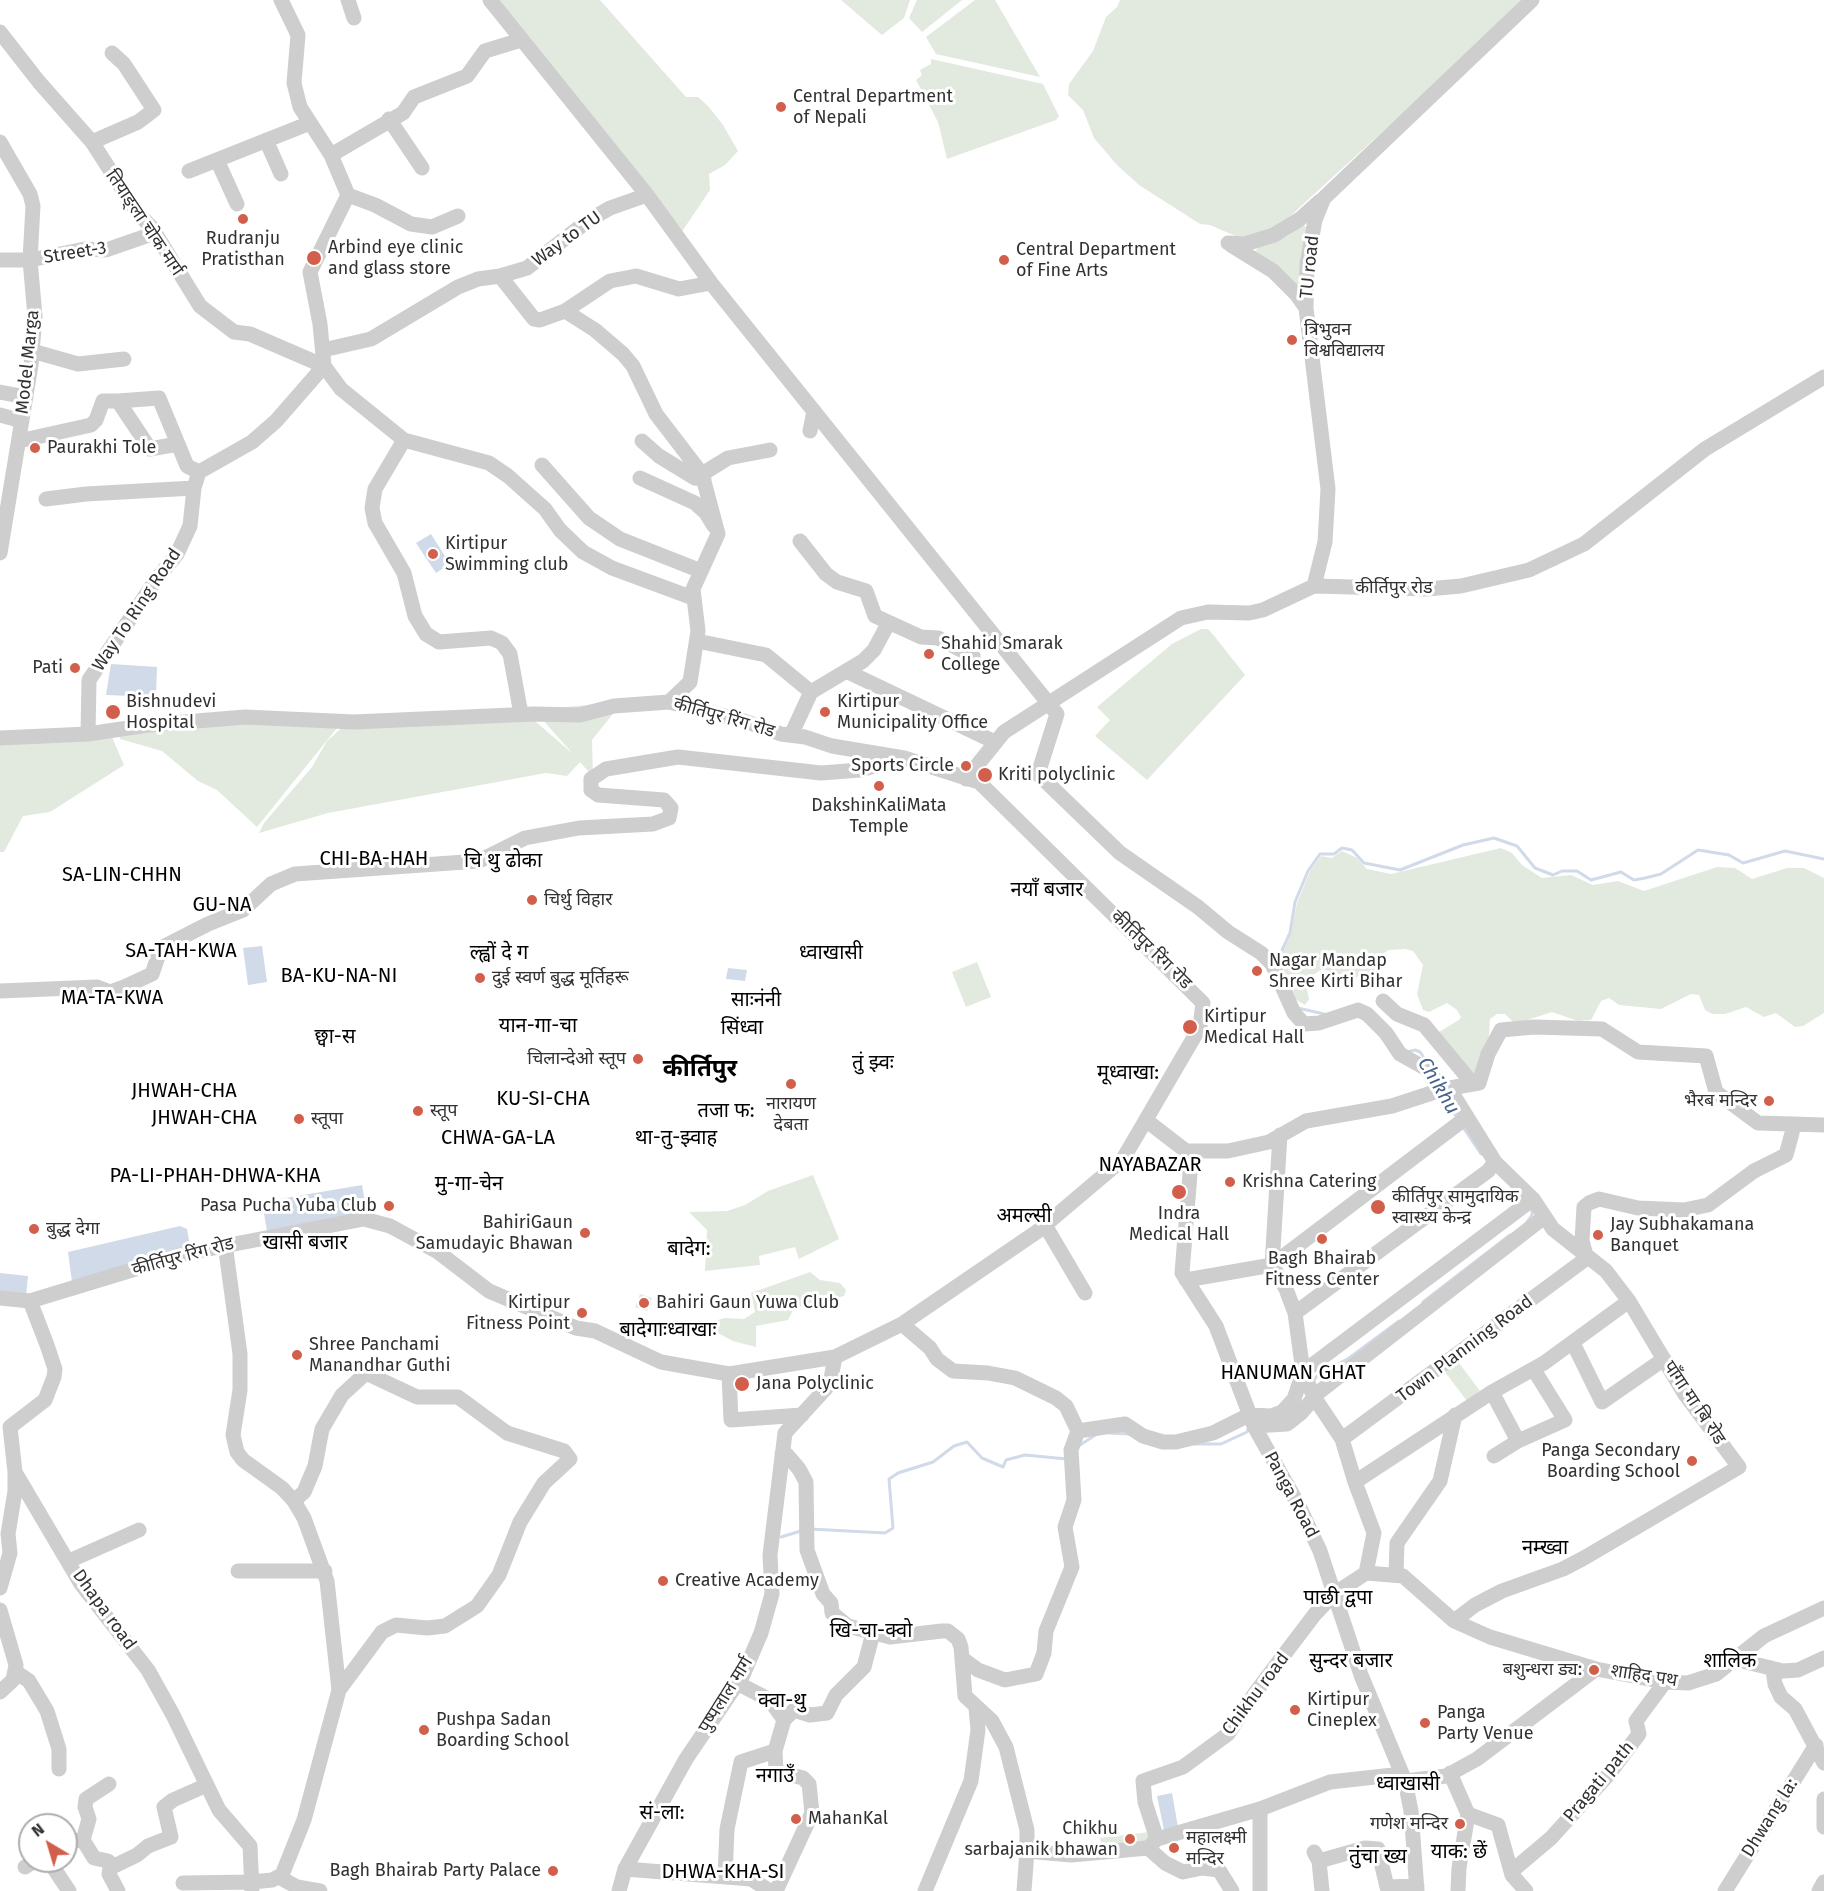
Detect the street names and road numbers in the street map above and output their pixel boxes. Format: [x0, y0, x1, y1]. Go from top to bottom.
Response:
street label: तियाङ्ला चोक मार्ग [101, 166, 187, 280]
street label: Way to TU [528, 207, 606, 271]
street label: TU road [1296, 234, 1324, 300]
street label: Street-3 [42, 237, 108, 269]
street label: Model Marga [12, 309, 44, 415]
street label: Way To Ring Road [88, 545, 186, 675]
street label: कीर्तिपुर रोड [1355, 577, 1433, 599]
street label: कीर्तिपुर रिंग रोड [671, 693, 777, 743]
street label: कीर्तिपुर रिंग रोड [1106, 906, 1196, 994]
street label: कीर्तिपुर रिंग रोड [130, 1233, 236, 1281]
street label: Town Planning Road [1393, 1291, 1537, 1407]
street label: पाँगा मा बि रोड [1658, 1357, 1730, 1449]
street label: Panga Road [1259, 1448, 1323, 1542]
street label: Dhapa road [68, 1566, 140, 1654]
street label: Chikhu road [1218, 1648, 1294, 1740]
street label: पुष्पलाल मार्ग [694, 1653, 758, 1737]
street label: शाहिद पथ [1609, 1660, 1679, 1692]
street label: Pragati path [1559, 1737, 1639, 1827]
street label: Dhwang la: [1737, 1775, 1803, 1861]

